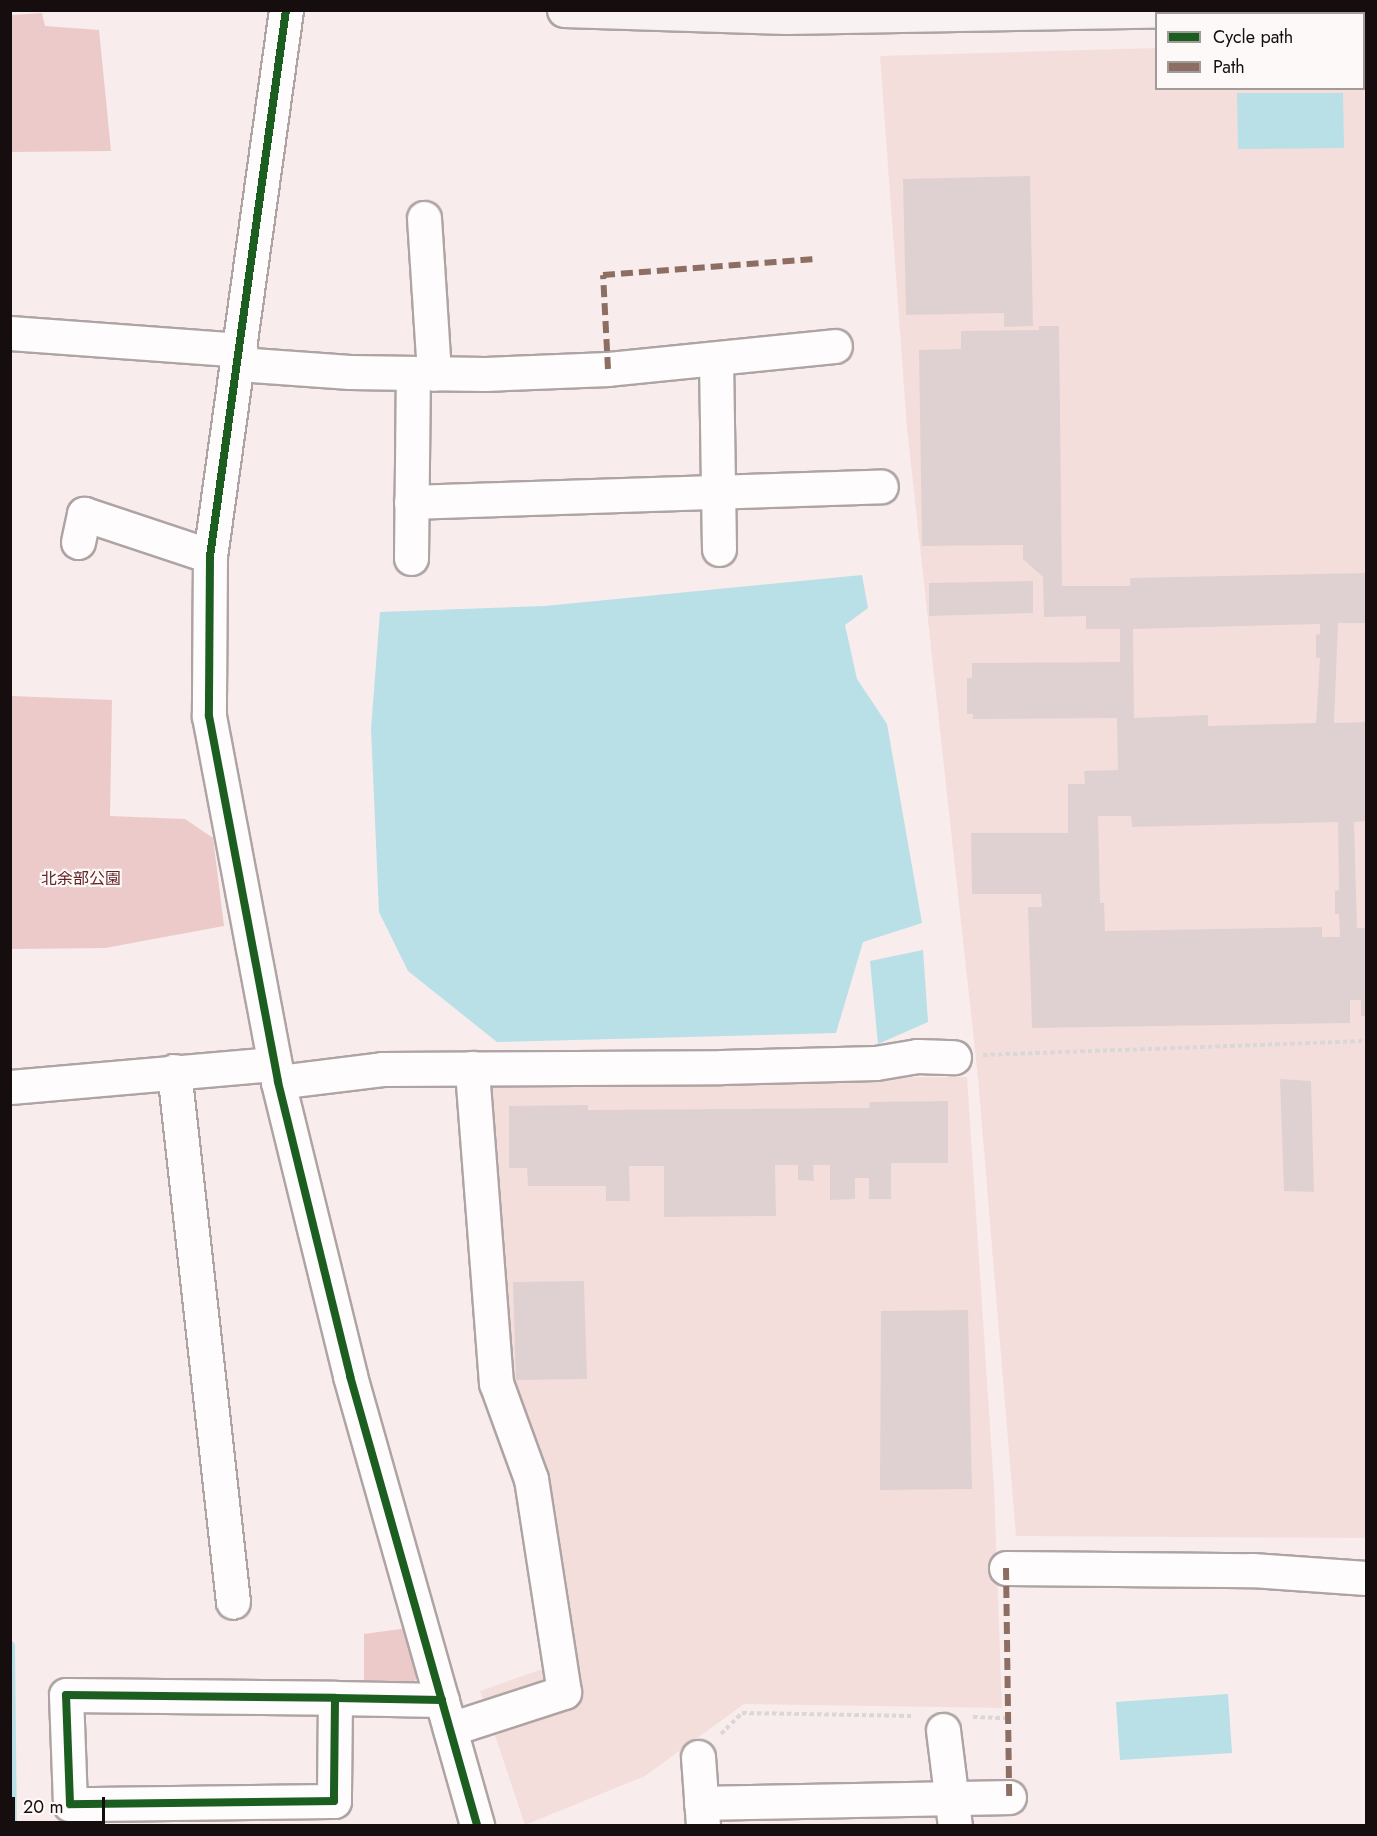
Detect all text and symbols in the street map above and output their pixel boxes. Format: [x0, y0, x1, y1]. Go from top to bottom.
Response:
legend [1155, 12, 1365, 90]
text: Cycle path [1213, 24, 1293, 50]
text: Path [1213, 54, 1245, 80]
park label: 北余部公園 [41, 869, 121, 889]
scale bar [15, 1785, 108, 1823]
text: 20 m [23, 1794, 63, 1820]

